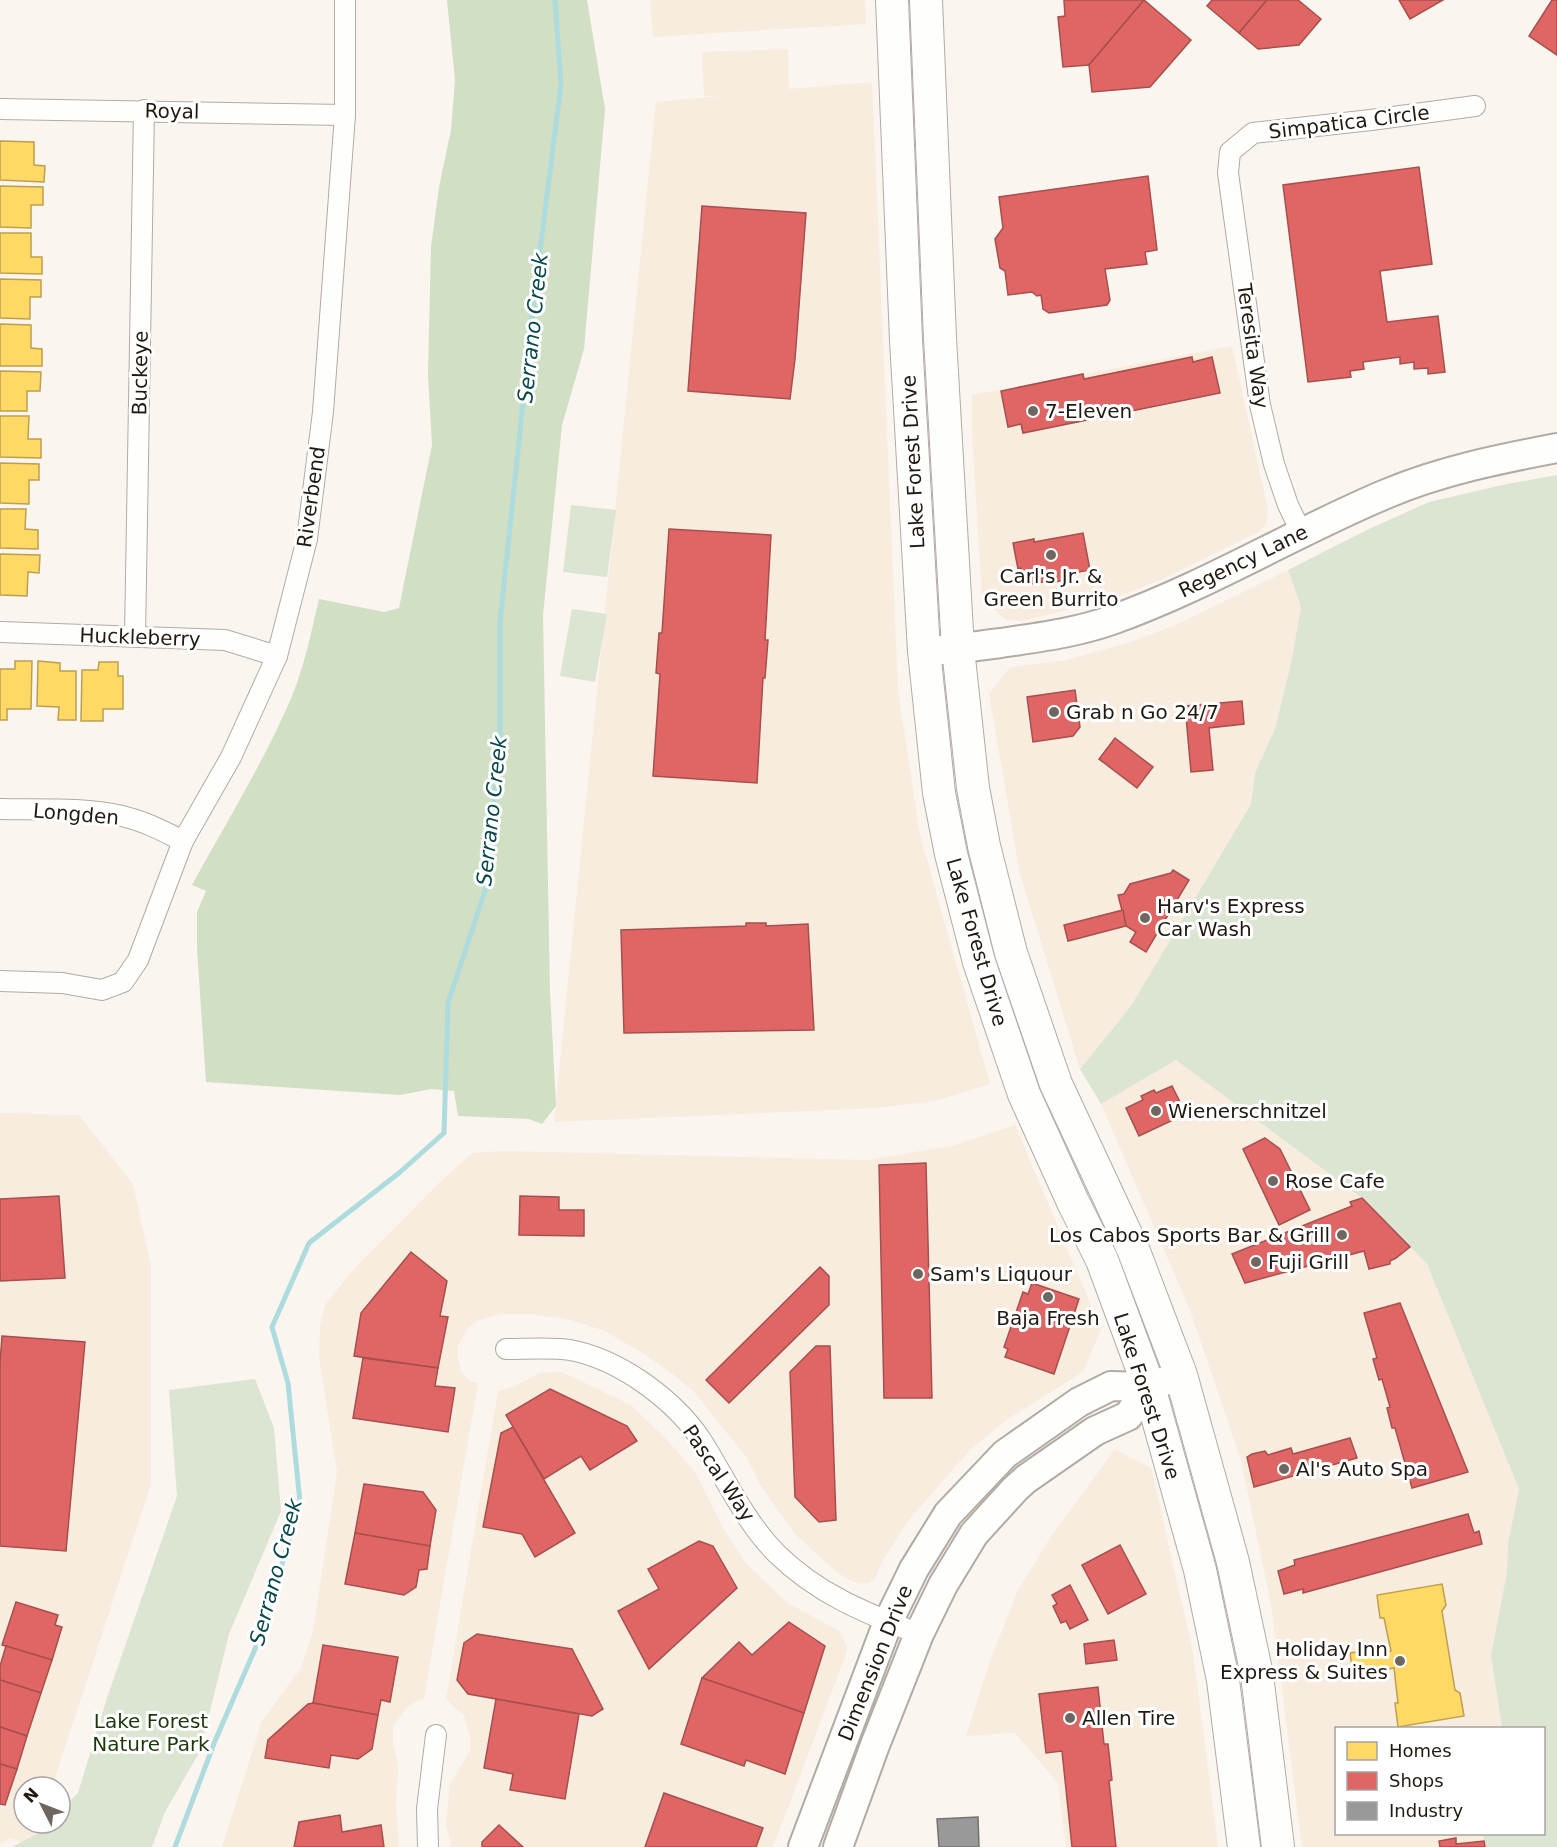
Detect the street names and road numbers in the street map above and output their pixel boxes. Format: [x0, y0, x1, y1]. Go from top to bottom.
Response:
street label: Royal [144, 99, 200, 123]
street label: Simpatica Circle [1267, 100, 1431, 144]
street label: Teresita Way [1232, 281, 1274, 410]
street label: Buckeye [127, 330, 153, 416]
street label: Lake Forest Drive [896, 374, 930, 550]
street label: Riverbend [292, 445, 330, 549]
street label: Regency Lane [1175, 519, 1311, 603]
street label: Huckleberry [79, 623, 201, 651]
street label: Longden [32, 798, 120, 830]
street label: Lake Forest Drive [941, 855, 1013, 1029]
street label: Lake Forest Drive [1109, 1310, 1185, 1482]
street label: Pascal Way [678, 1420, 760, 1526]
street label: Dimension Drive [833, 1582, 917, 1744]

